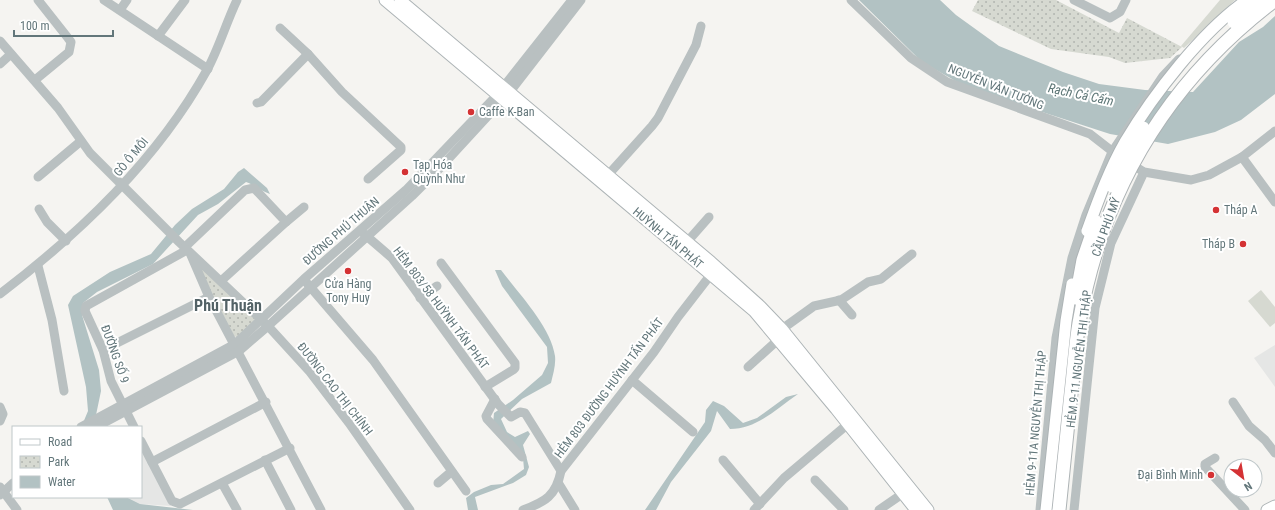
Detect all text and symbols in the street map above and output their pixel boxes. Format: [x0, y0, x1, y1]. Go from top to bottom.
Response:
scale bar [14, 12, 113, 38]
text: 100 m [20, 19, 50, 33]
street label: NGUYỄN VĂN TƯỞNG [946, 60, 1047, 113]
water label: Rạch Cả Cấm [1047, 80, 1115, 109]
place label: Caffe K-Ban [479, 105, 535, 119]
marker: Caffe K-Ban [466, 107, 476, 117]
street label: GÒ Ô MÔI [110, 134, 151, 179]
place label: Tạp Hóa Quỳnh Như [413, 158, 466, 186]
marker: Tạp Hóa Quỳnh Như [400, 167, 410, 177]
street label: ĐƯỜNG PHÚ THUẬN [299, 193, 382, 268]
street label: CẦU PHÚ MỸ [1087, 194, 1123, 258]
street label: HUỲNH TẤN PHÁT [630, 203, 707, 271]
place label: Tháp A [1224, 203, 1257, 217]
marker: Tháp A [1211, 205, 1221, 215]
place label: Tháp B [1202, 237, 1235, 251]
marker: Tháp B [1238, 239, 1248, 249]
street label: HẺM 803/58 HUỲNH TẤN PHÁT [390, 243, 493, 372]
marker: Cửa Hàng Tony Huy [343, 266, 353, 276]
place label: Cửa Hàng Tony Huy [325, 277, 371, 305]
street label: HẺM 9-11 NGUYỄN THỊ THẬP [1062, 289, 1094, 429]
district label: Phú Thuận [194, 296, 262, 315]
street label: HẺM 803 ĐƯỜNG HUỲNH TẤN PHÁT [550, 314, 666, 461]
street label: ĐƯỜNG SỐ 9 [98, 322, 134, 385]
street label: ĐƯỜNG CAO THỊ CHÍNH [294, 339, 376, 438]
street label: HẺM 9-11A NGUYỄN THỊ THẬP [1021, 349, 1049, 496]
legend [12, 426, 142, 498]
text: Road [48, 435, 72, 449]
text: Park [48, 455, 70, 469]
north arrow [1223, 458, 1263, 498]
place label: Đại Bình Minh [1138, 468, 1203, 482]
marker: Đại Bình Minh [1206, 470, 1216, 480]
text: Water [48, 475, 76, 489]
text: N [1241, 479, 1254, 494]

